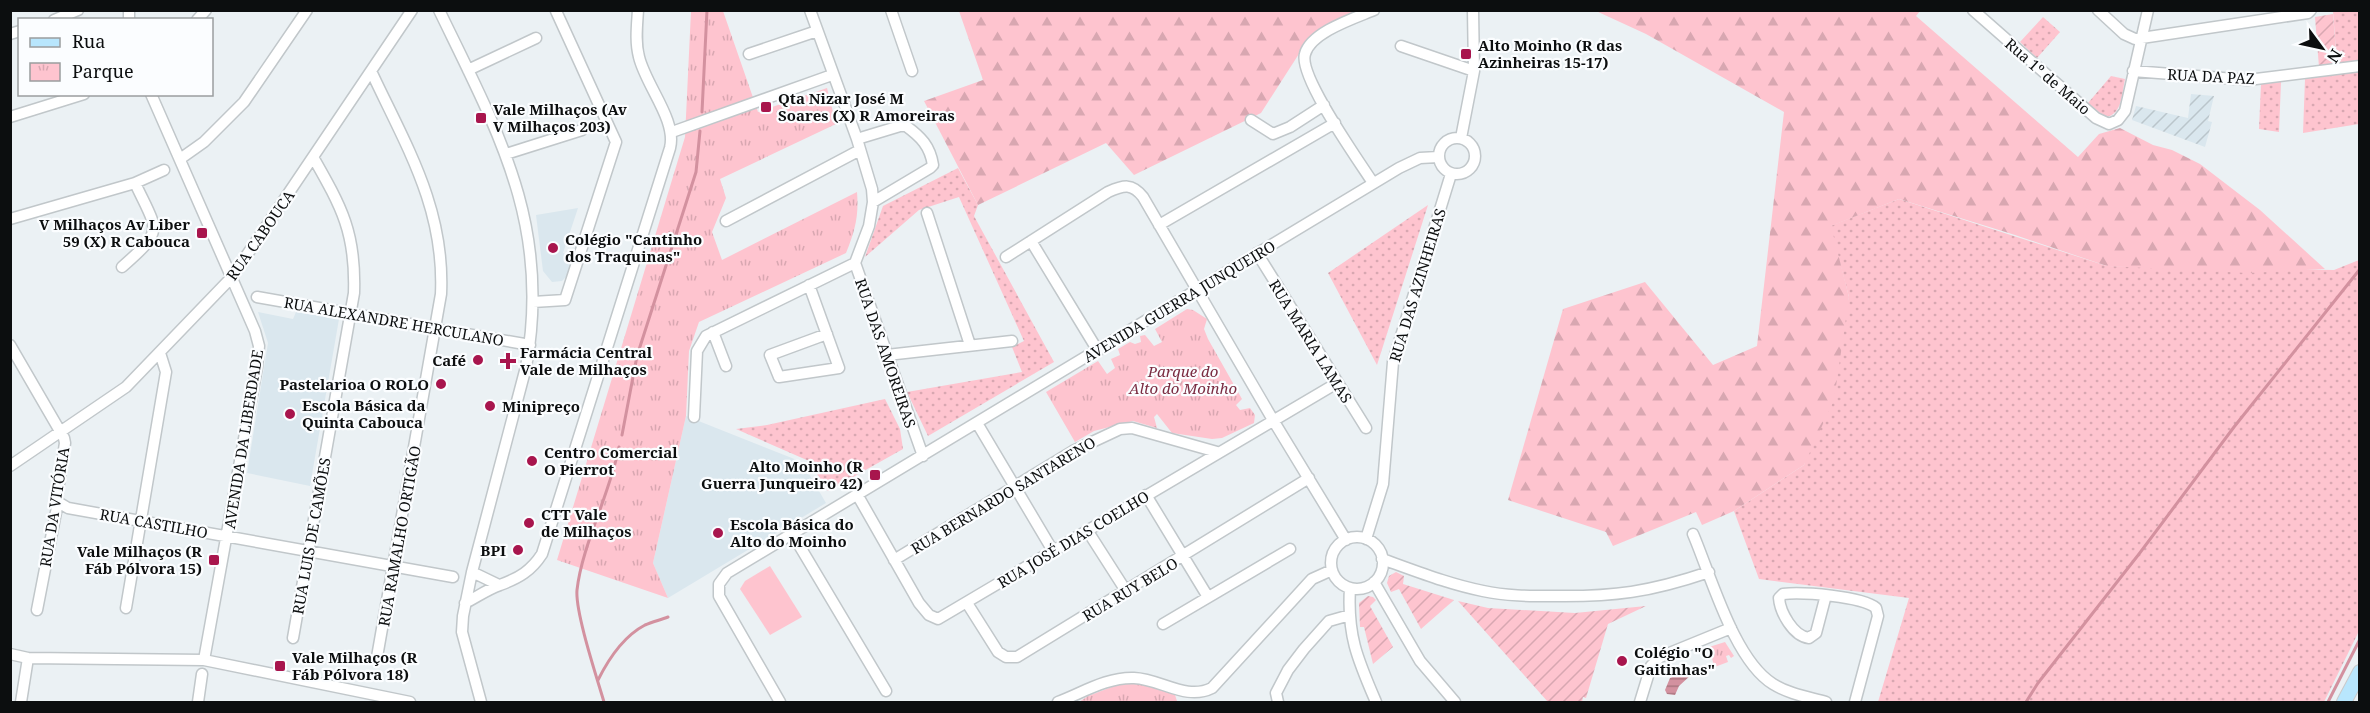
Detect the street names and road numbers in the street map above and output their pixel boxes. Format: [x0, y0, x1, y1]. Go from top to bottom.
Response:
street label: Rua 1º de Maio [2001, 33, 2095, 119]
street label: RUA DA PAZ [2167, 64, 2255, 88]
street label: RUA CABOUCA [221, 186, 299, 284]
street label: RUA DAS AZINHEIRAS [1384, 206, 1450, 364]
street label: AVENIDA GUERRA JUNQUEIRO [1079, 236, 1279, 366]
street label: RUA DAS AMOREIRAS [851, 276, 921, 430]
street label: RUA MARIA LAMAS [1265, 276, 1357, 406]
street label: RUA ALEXANDRE HERCULANO [282, 292, 506, 350]
street label: AVENIDA DA LIBERDADE [219, 348, 267, 530]
street label: RUA BERNARDO SANTARENO [907, 432, 1099, 558]
street label: RUA RAMALHO ORTIGÃO [373, 444, 425, 628]
street label: RUA DA VITÓRIA [35, 445, 73, 568]
street label: RUA LUIS DE CAMÕES [287, 456, 335, 616]
street label: RUA JOSÉ DIAS COELHO [993, 486, 1153, 592]
street label: RUA CASTILHO [98, 504, 210, 542]
street label: RUA RUY BELO [1079, 553, 1181, 625]

